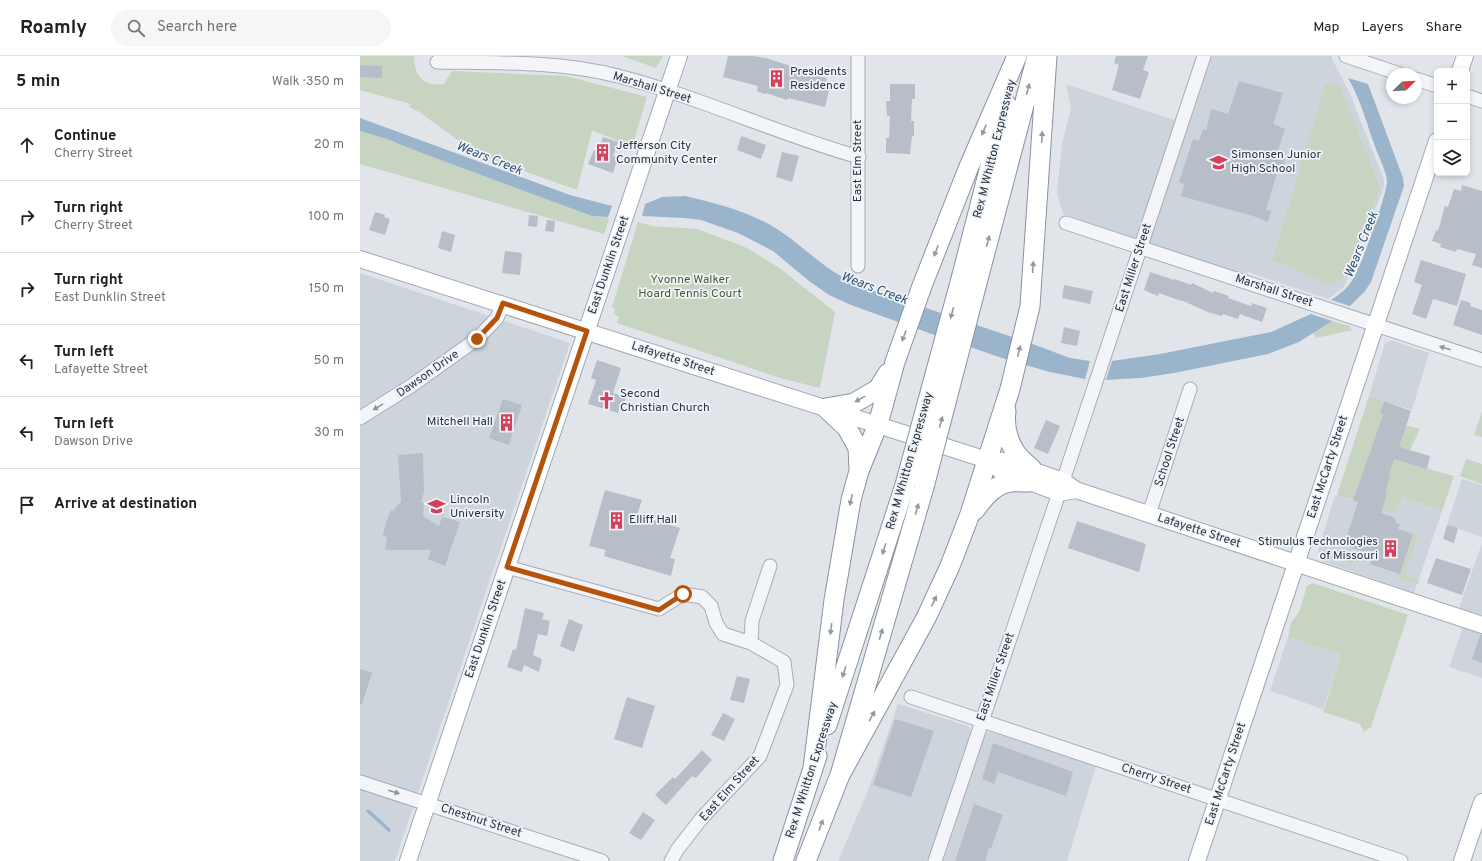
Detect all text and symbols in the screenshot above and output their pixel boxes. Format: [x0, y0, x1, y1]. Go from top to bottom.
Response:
search box [111, 10, 391, 46]
text: Roamly [20, 16, 87, 40]
icon: search [125, 17, 147, 39]
text: Search here [157, 18, 237, 37]
text: Map [1313, 19, 1339, 36]
text: Layers [1361, 19, 1403, 36]
text: Share [1425, 19, 1462, 36]
place label: Presidents Residence [790, 64, 847, 94]
street label: Marshall Street [611, 68, 693, 108]
north arrow [1386, 68, 1422, 104]
map controls [1434, 68, 1470, 176]
button: + [1434, 68, 1470, 104]
building icon: Presidents Residence [767, 69, 787, 89]
text: 5 min [16, 71, 60, 93]
text: Walk · 350 m [272, 74, 344, 90]
street label: Rex M Whitton Expressway [970, 78, 1020, 220]
one-way arrow [1026, 83, 1032, 95]
button: − [1434, 104, 1470, 140]
street label: East Elm Street [850, 120, 866, 202]
one-way arrow [981, 125, 987, 137]
text: Continue [54, 127, 116, 146]
one-way arrow [1039, 130, 1045, 143]
icon: ahead [16, 134, 38, 156]
text: 20 m [314, 137, 344, 153]
water label: Wears Creek [454, 138, 525, 180]
place label: Jefferson City Community Center [616, 138, 718, 168]
button: layers [1434, 140, 1470, 176]
building icon: Jefferson City Community Center [593, 143, 613, 163]
text: Cherry Street [54, 146, 133, 162]
place label: Simonsen Junior High School [1231, 147, 1321, 177]
school or university icon: Simonsen Junior High School [1208, 152, 1228, 172]
text: Turn right [54, 199, 123, 218]
icon: right [16, 206, 38, 228]
text: 100 m [308, 209, 344, 225]
water label: Wears Creek [1341, 209, 1383, 280]
street label: East Dunklin Street [585, 214, 633, 316]
text: Cherry Street [54, 218, 133, 234]
street label: East Miller Street [1112, 222, 1156, 314]
one-way arrow [985, 235, 991, 247]
one-way arrow [932, 245, 938, 257]
one-way arrow [1029, 261, 1036, 273]
water label: Wears Creek [839, 269, 910, 309]
text: Turn right [54, 271, 123, 290]
street label: Marshall Street [1233, 271, 1315, 311]
park label: Yvonne Walker Hoard Tennis Court [638, 272, 742, 302]
icon: right [16, 278, 38, 300]
text: 150 m [309, 281, 344, 297]
text: East Dunklin Street [54, 290, 166, 306]
one-way arrow [949, 307, 955, 319]
route end [468, 330, 486, 348]
one-way arrow [901, 330, 907, 342]
street label: Lafayette Street [629, 338, 717, 380]
text: Turn left [54, 343, 114, 362]
one-way arrow [1017, 345, 1023, 358]
one-way arrow [1439, 345, 1451, 351]
street label: Dawson Drive [394, 347, 462, 401]
icon: left [16, 350, 38, 372]
text: 50 m [314, 353, 344, 369]
text: Lafayette Street [54, 362, 148, 378]
place label: Second Christian Church [620, 386, 710, 416]
street label: Rex M Whitton Expressway [883, 390, 937, 532]
church icon: Second Christian Church [597, 391, 617, 411]
one-way arrow [854, 396, 866, 403]
one-way arrow [373, 403, 383, 411]
building icon: Mitchell Hall [496, 412, 516, 432]
street label: East McCarty Street [1304, 413, 1352, 521]
place label: Mitchell Hall [427, 414, 493, 430]
text: Turn left [54, 415, 114, 434]
street label: School Street [1151, 415, 1189, 489]
one-way arrow [938, 416, 944, 428]
icon: left [16, 422, 38, 444]
text: 30 m [314, 425, 344, 441]
text: Dawson Drive [54, 434, 133, 450]
place label: Lincoln University [450, 492, 505, 522]
icon: arrive [16, 494, 38, 516]
one-way arrow [848, 494, 854, 506]
text: Arrive at destination [54, 495, 197, 514]
school or university icon: Lincoln University [427, 497, 447, 517]
one-way arrow [914, 503, 920, 515]
building icon: Elliff Hall [606, 510, 626, 530]
street label: Lafayette Street [1155, 510, 1243, 552]
place label: Elliff Hall [629, 512, 677, 528]
place label: Stimulus Technologies of Missouri [1258, 534, 1378, 564]
building icon: Stimulus Technologies of Missouri [1381, 539, 1401, 559]
one-way arrow [881, 543, 887, 555]
street label: East Dunklin Street [462, 578, 510, 680]
route start [674, 585, 692, 603]
one-way arrow [931, 596, 937, 607]
one-way arrow [827, 622, 834, 635]
one-way arrow [878, 628, 884, 640]
street label: East Miller Street [973, 631, 1019, 723]
one-way arrow [841, 667, 847, 679]
street label: Rex M Whitton Expressway [782, 700, 842, 840]
one-way arrow [869, 710, 876, 722]
street label: East McCarty Street [1202, 720, 1250, 828]
street label: East Elm Street [696, 753, 764, 825]
street label: Cherry Street [1119, 760, 1193, 798]
one-way arrow [388, 789, 400, 795]
street label: Chestnut Street [438, 800, 524, 842]
one-way arrow [818, 818, 824, 830]

